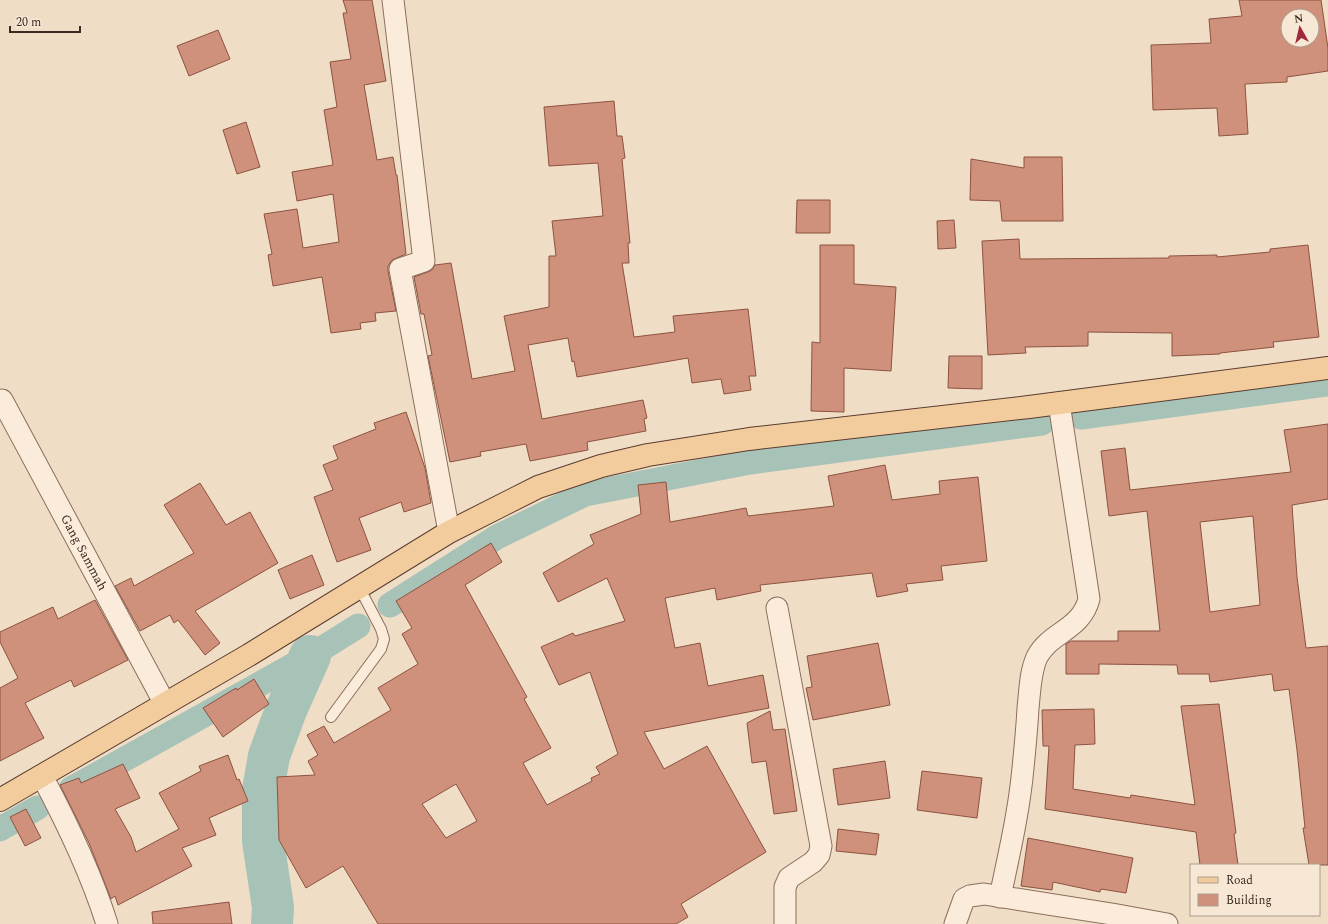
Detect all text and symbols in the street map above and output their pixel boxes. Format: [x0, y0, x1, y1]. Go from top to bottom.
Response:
scale bar [10, 8, 80, 34]
north arrow [1280, 8, 1320, 48]
text: N [1293, 10, 1304, 28]
text: 20 m [16, 13, 41, 32]
street label: Gang Sammah [55, 511, 113, 595]
legend [1190, 864, 1320, 916]
text: Road [1226, 871, 1253, 890]
text: Building [1226, 891, 1272, 910]

